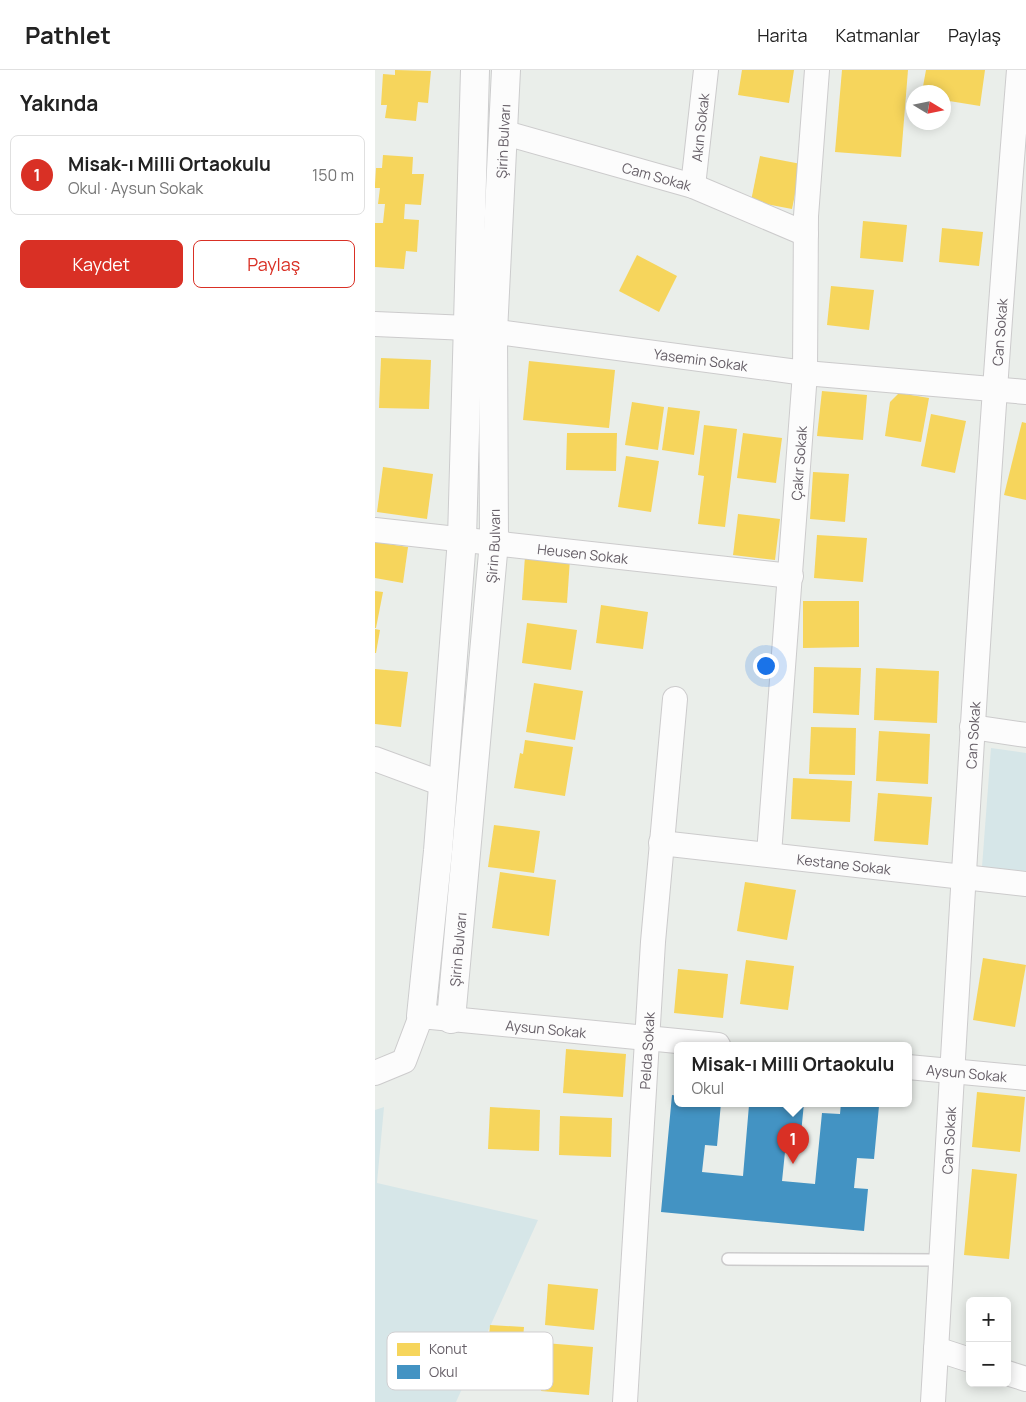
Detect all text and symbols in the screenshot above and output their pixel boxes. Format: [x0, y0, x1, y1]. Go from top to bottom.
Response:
text: Pathlet [25, 18, 111, 51]
text: Harita [757, 23, 807, 47]
text: Katmanlar [835, 23, 920, 47]
text: Paylaş [948, 23, 1001, 47]
north arrow [906, 85, 951, 130]
text: Yakında [20, 89, 98, 117]
street label: Akın Sokak [686, 91, 713, 163]
street label: Şirin Bulvarı [491, 104, 514, 179]
text: Misak-ı Milli Ortaokulu [68, 151, 271, 177]
street label: Cam Sokak [620, 157, 695, 195]
text: 1 [33, 164, 41, 186]
text: 150 m [312, 164, 354, 186]
text: Okul · Aysun Sokak [68, 177, 203, 199]
button: Kaydet [20, 240, 183, 288]
button: Paylaş [193, 240, 355, 288]
street label: Can Sokak [987, 297, 1011, 366]
street label: Yasemin Sokak [653, 343, 750, 375]
street label: Çakır Sokak [786, 424, 811, 501]
street label: Şirin Bulvarı [481, 509, 504, 584]
street label: Heusen Sokak [536, 539, 630, 568]
your location [753, 653, 779, 679]
street label: Can Sokak [961, 700, 984, 769]
street label: Kestane Sokak [796, 849, 893, 878]
street label: Şirin Bulvarı [444, 911, 470, 987]
street label: Pelda Sokak [635, 1010, 658, 1090]
street label: Aysun Sokak [505, 1015, 588, 1042]
popup [674, 1042, 912, 1107]
text: Misak-ı Milli Ortaokulu [692, 1051, 895, 1077]
street label: Aysun Sokak [926, 1059, 1009, 1086]
text: Okul [692, 1077, 724, 1099]
street label: Can Sokak [937, 1105, 960, 1175]
pin: 1 [777, 1123, 809, 1164]
map controls [966, 1297, 1011, 1387]
button: + [966, 1297, 1011, 1342]
legend [387, 1332, 553, 1390]
text: Konut [429, 1339, 468, 1358]
button: − [966, 1342, 1011, 1387]
text: Okul [429, 1362, 458, 1381]

